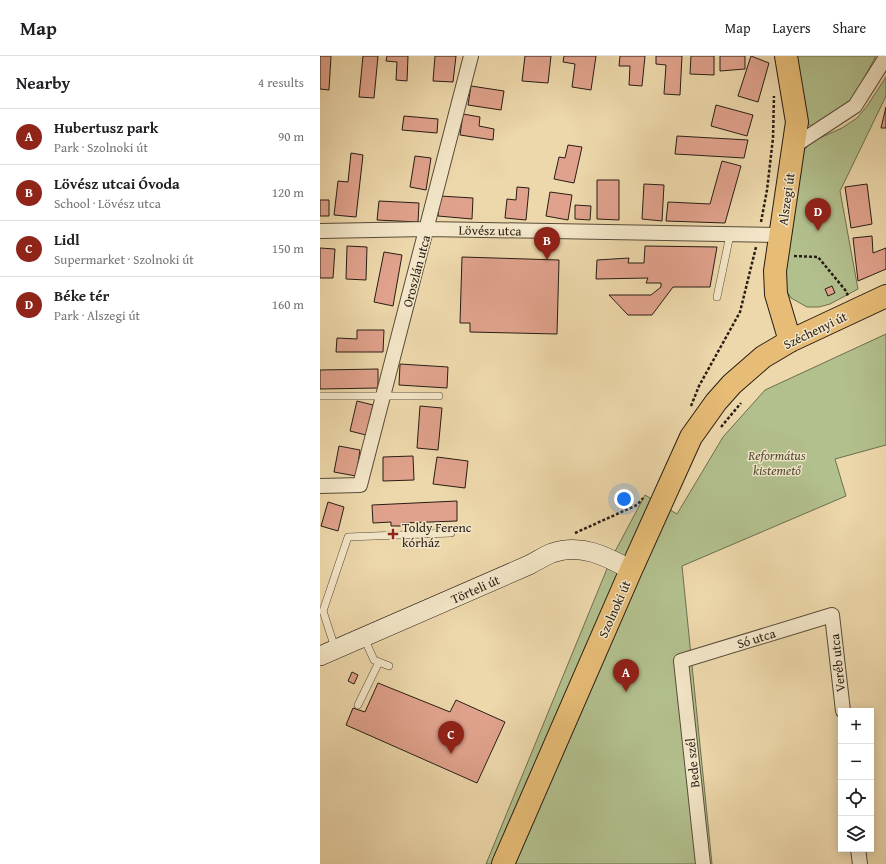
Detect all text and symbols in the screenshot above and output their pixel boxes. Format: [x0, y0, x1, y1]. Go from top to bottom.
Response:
text: Map [20, 14, 57, 42]
text: Map [725, 18, 751, 38]
text: Layers [773, 18, 811, 38]
text: Share [833, 18, 866, 38]
text: Nearby [16, 70, 70, 95]
text: 4 results [258, 73, 304, 92]
text: Hubertusz park [54, 117, 158, 138]
text: A [25, 127, 33, 146]
text: 90 m [278, 127, 304, 146]
text: Park · Szolnoki út [54, 138, 148, 157]
street label: Alszegi út [773, 171, 800, 227]
text: Lövész utcai Óvoda [54, 173, 180, 194]
text: B [25, 183, 33, 202]
text: 120 m [272, 183, 304, 202]
text: School · Lövész utca [54, 194, 161, 213]
pin: D [805, 198, 831, 231]
street label: Lövész utca [458, 220, 522, 241]
pin: B [534, 227, 560, 260]
text: Lidl [54, 229, 80, 250]
street label: Oroszlán utca [398, 232, 435, 309]
text: C [25, 239, 33, 258]
text: 150 m [272, 239, 304, 258]
text: Supermarket · Szolnoki út [54, 250, 194, 269]
text: Béke tér [54, 285, 109, 306]
text: D [25, 295, 33, 314]
text: 160 m [272, 295, 304, 314]
text: Park · Alszegi út [54, 306, 140, 325]
street label: Széchenyi út [780, 307, 851, 354]
park label: Református kistemető [747, 446, 806, 480]
your location [614, 489, 634, 509]
place label: Toldy Ferenc kórház [402, 518, 472, 552]
marker: Toldy Ferenc kórház [387, 528, 399, 540]
street label: Törteli út [448, 570, 503, 609]
street label: Szolnoki út [593, 577, 636, 641]
street label: Só utca [735, 623, 779, 653]
street label: Veréb utca [825, 632, 850, 693]
pin: A [613, 659, 639, 692]
map controls [838, 708, 874, 852]
button: + [838, 708, 874, 744]
pin: C [438, 721, 464, 754]
street label: Bede szél [680, 737, 705, 789]
button: − [838, 744, 874, 780]
button: locate [838, 780, 874, 816]
button: layers [838, 816, 874, 852]

